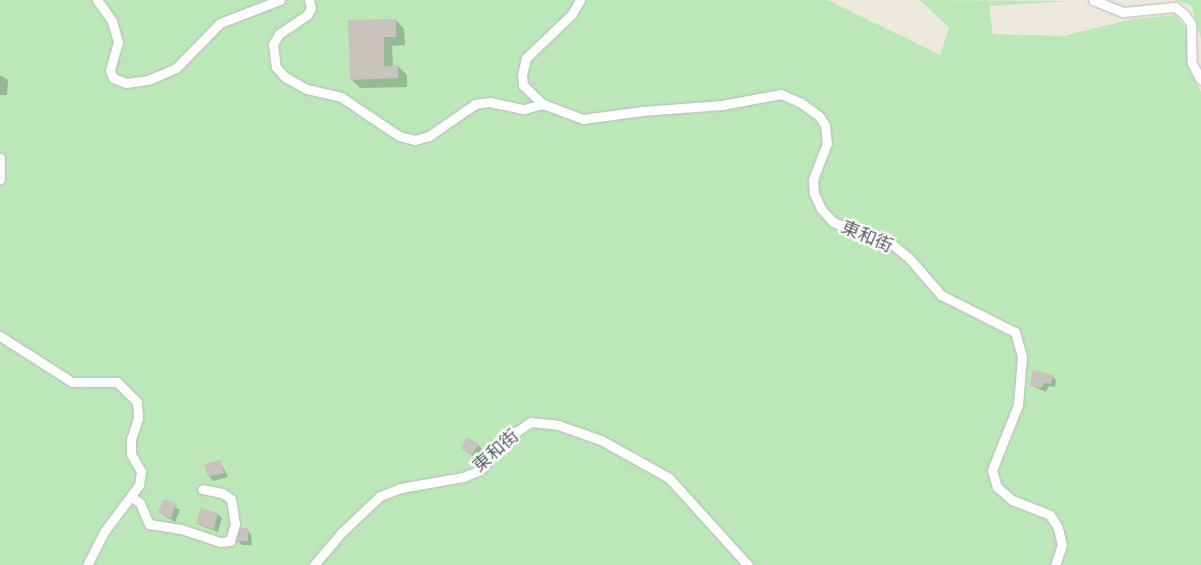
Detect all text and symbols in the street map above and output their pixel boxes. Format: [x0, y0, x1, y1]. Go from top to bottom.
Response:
street label: 東和街 [838, 217, 896, 257]
street label: 東和街 [469, 425, 523, 477]

